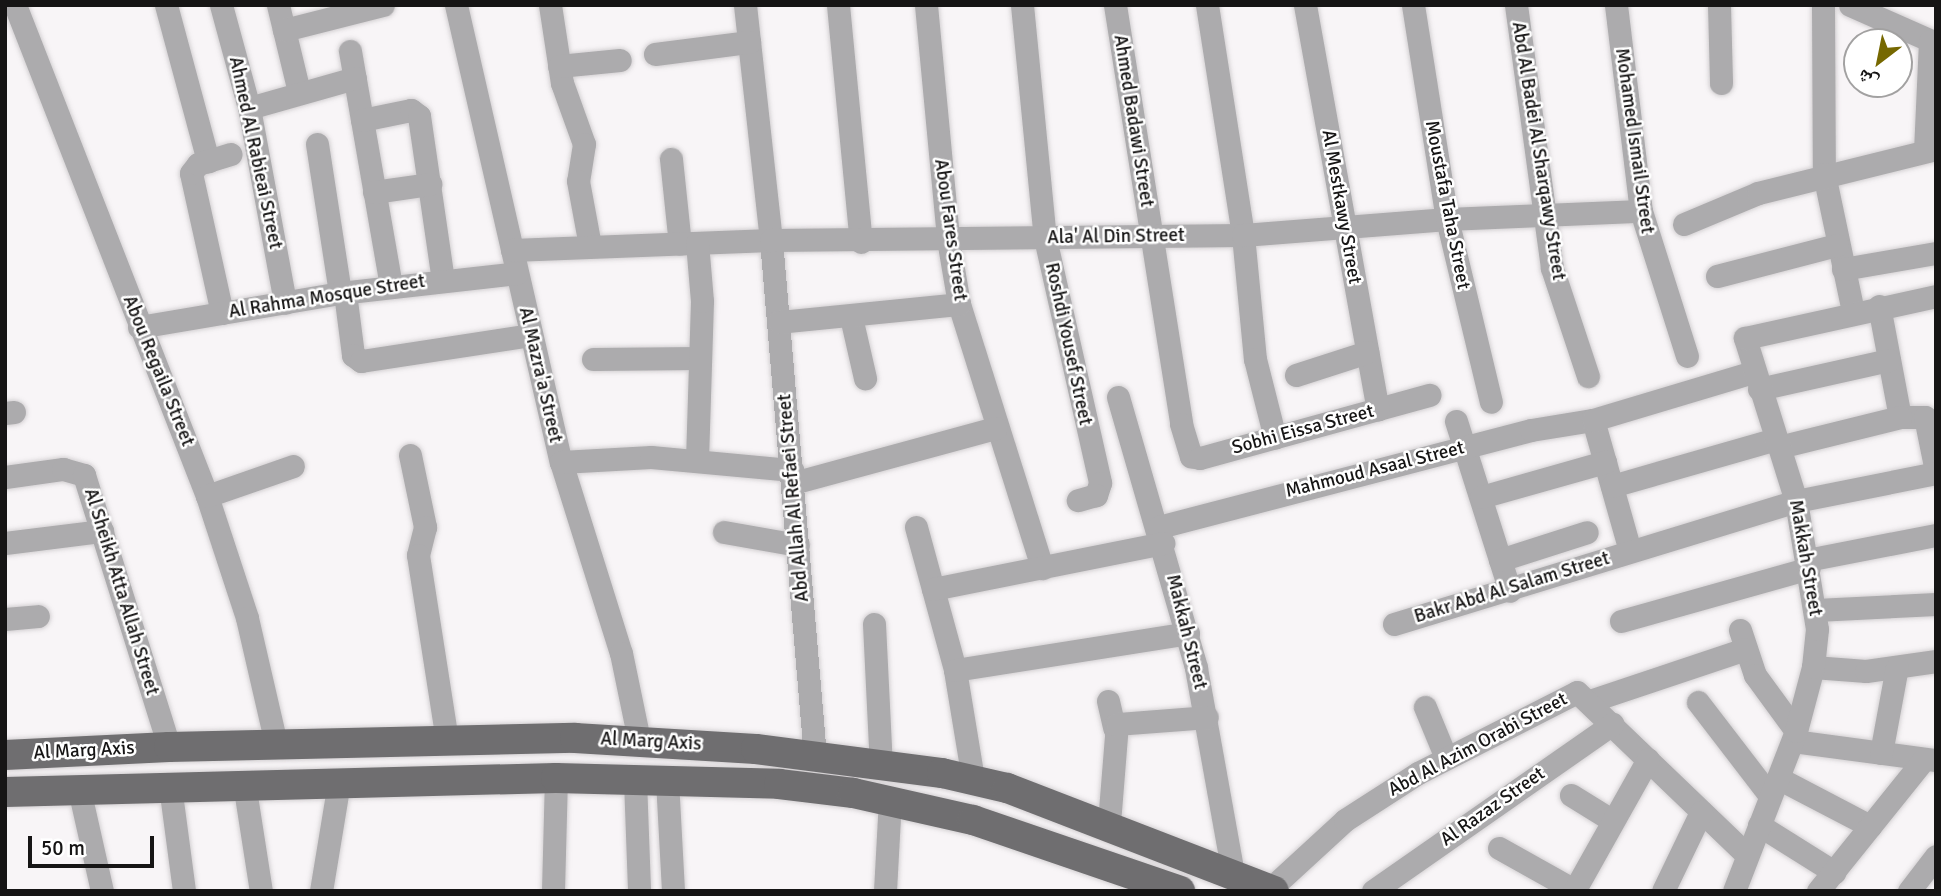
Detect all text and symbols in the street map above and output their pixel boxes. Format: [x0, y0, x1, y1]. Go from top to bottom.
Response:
street label: Abd Al Badei Al Sharqawy Street [1506, 20, 1570, 282]
north arrow [1843, 28, 1913, 98]
street label: Ahmed Badawi Street [1108, 33, 1158, 209]
street label: Mohamed Ismail Street [1610, 47, 1658, 235]
street label: Ahmed Al Rabieai Street [223, 55, 287, 251]
text: ش [1853, 64, 1883, 95]
street label: Moustafa Taha Street [1419, 119, 1475, 291]
street label: Al Mestkawy Street [1316, 128, 1366, 286]
street label: Abou Fares Street [929, 158, 971, 302]
street label: Ala' Al Din Street [1047, 224, 1185, 250]
street label: Roshdi Yousef Street [1040, 261, 1096, 427]
street label: Al Rahma Mosque Street [227, 270, 427, 324]
street label: Abou Regaila Street [117, 292, 199, 450]
street label: Al Mazra'a Street [513, 305, 567, 445]
street label: Abd Allah Al Refaei Street [774, 393, 814, 603]
street label: Sobhi Eissa Street [1230, 400, 1376, 460]
street label: Mahmoud Asaal Street [1283, 437, 1467, 503]
street label: Al Sheikh Atta Allah Street [79, 486, 163, 698]
street label: Makkah Street [1784, 498, 1826, 618]
street label: Bakr Abd Al Salam Street [1412, 547, 1612, 629]
street label: Makkah Street [1161, 572, 1211, 692]
street label: Abd Al Azim Orabi Street [1385, 688, 1571, 802]
street label: Al Marg Axis [600, 728, 702, 756]
street label: Al Marg Axis [33, 737, 135, 765]
street label: Al Razaz Street [1436, 763, 1550, 851]
scale bar [32, 822, 158, 866]
text: 50 m [41, 835, 85, 861]

